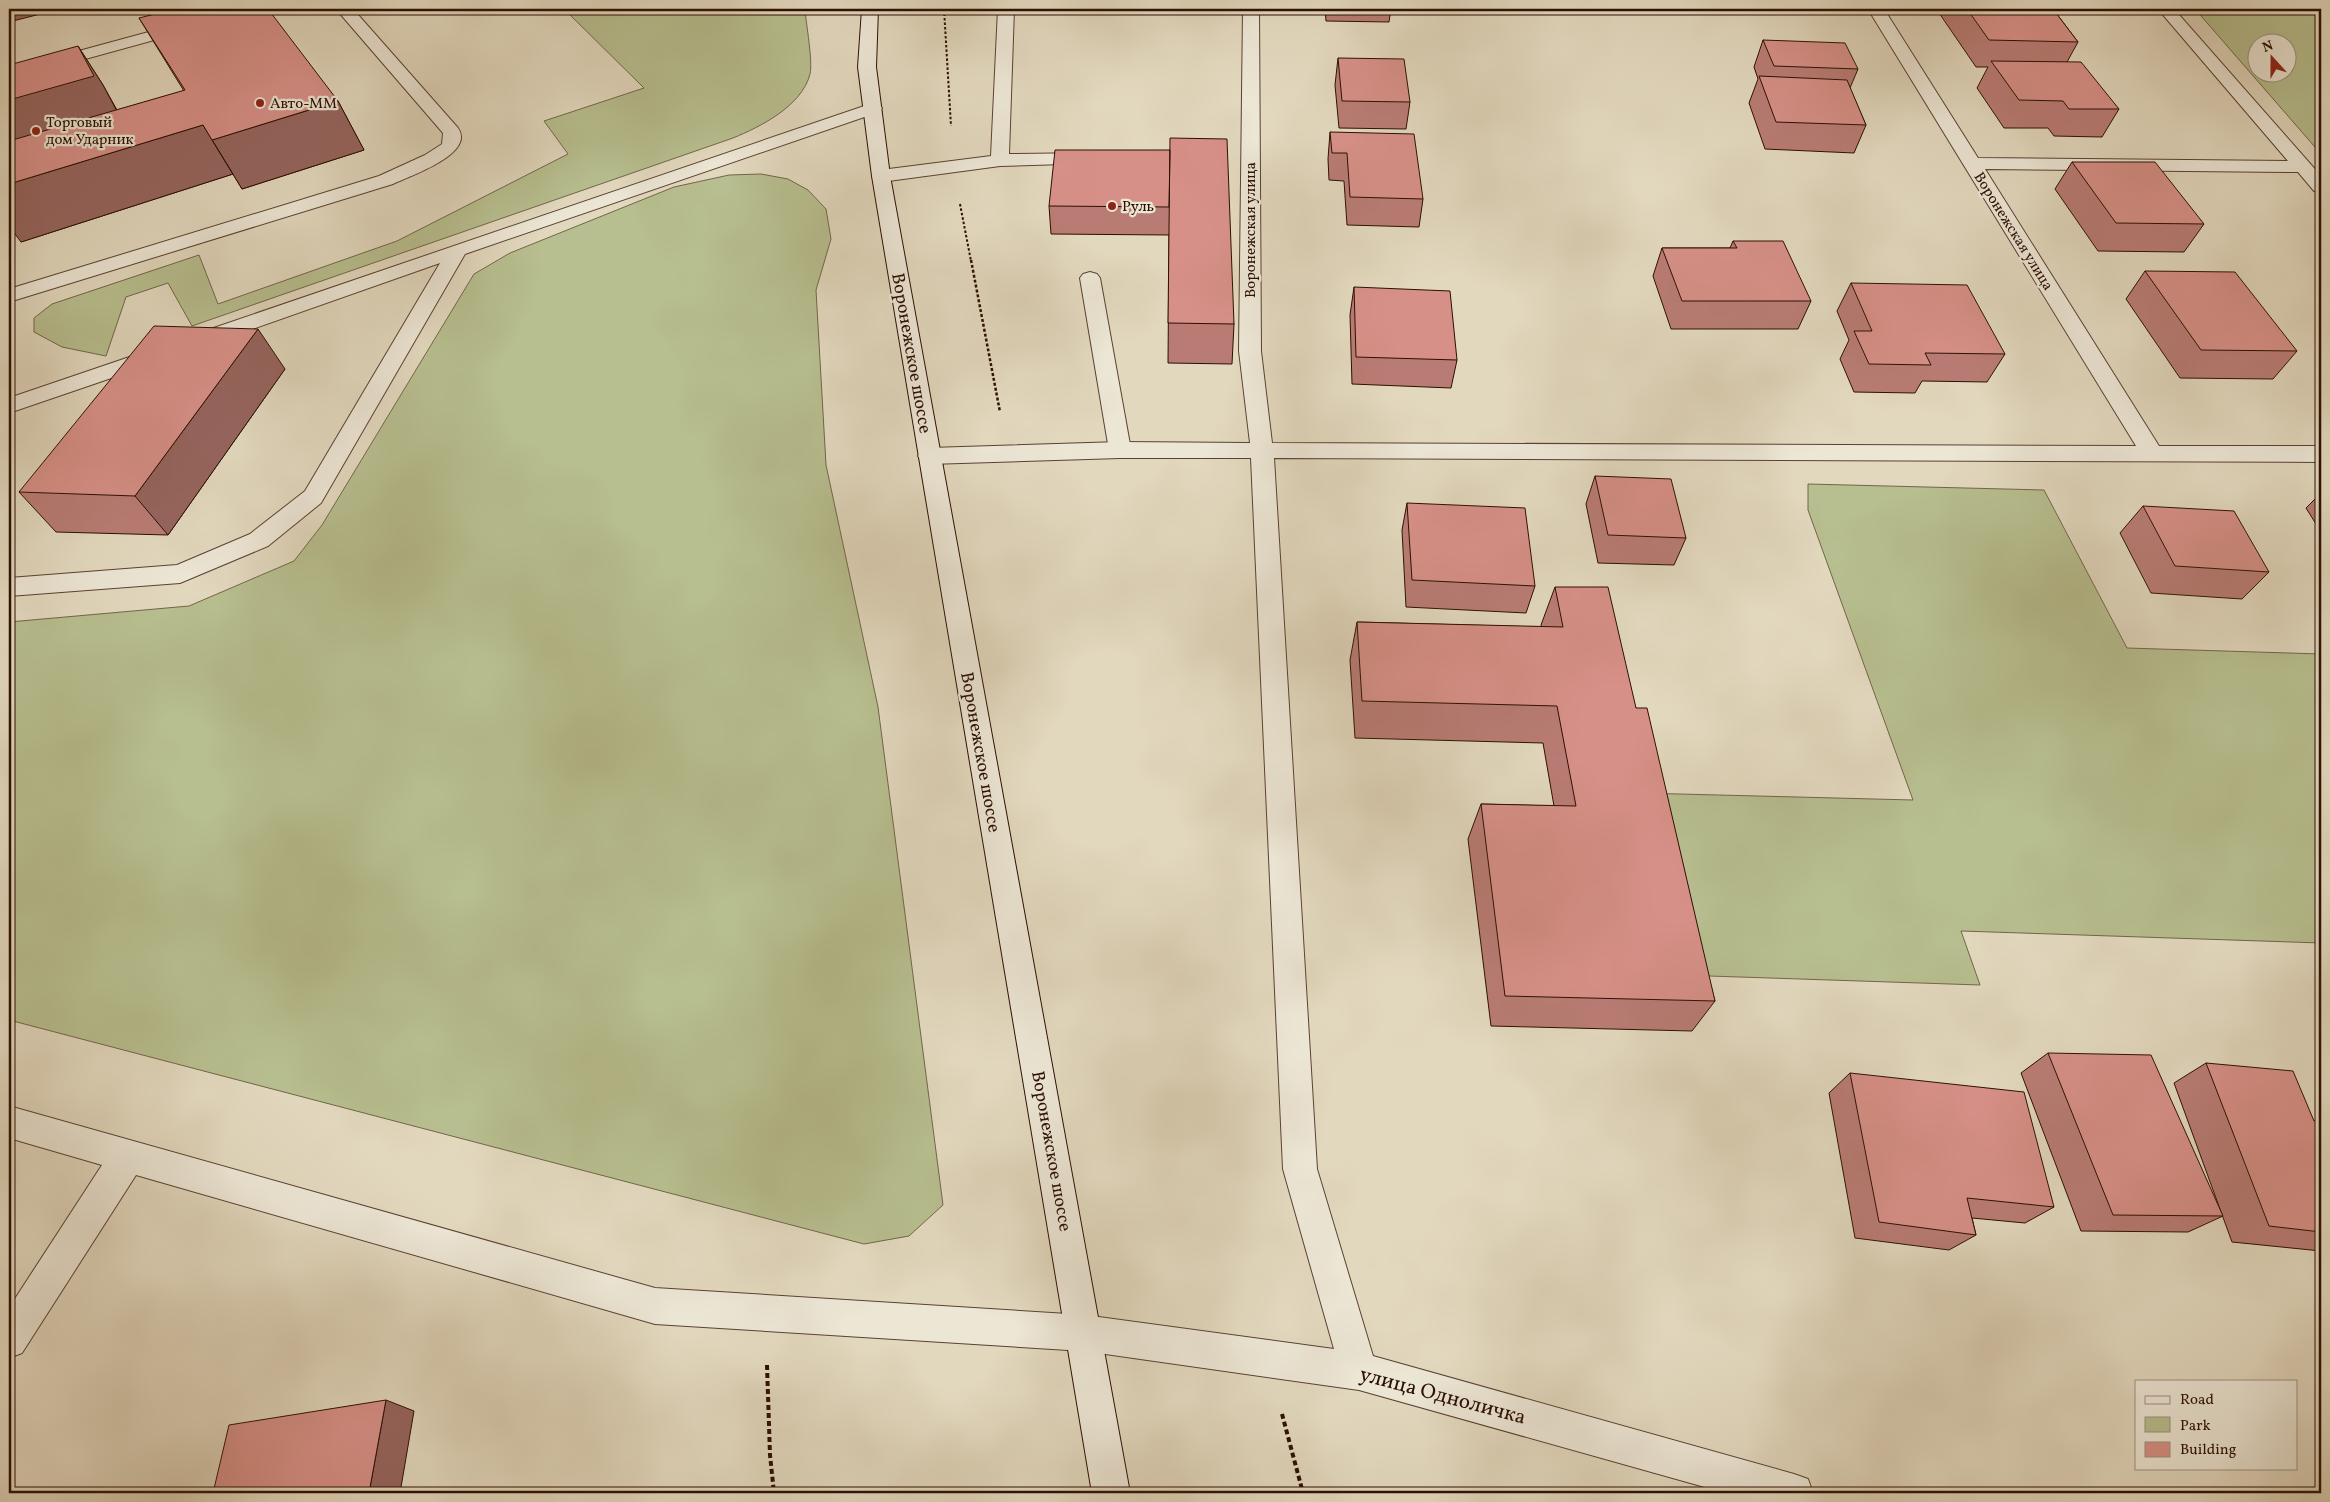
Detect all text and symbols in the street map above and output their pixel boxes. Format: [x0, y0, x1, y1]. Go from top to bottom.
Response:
north arrow [2248, 32, 2298, 82]
text: N [2260, 37, 2276, 58]
place label: Авто-ММ [270, 94, 337, 115]
marker: Авто-ММ [254, 97, 266, 109]
place label: Торговый дом Ударник [46, 113, 134, 151]
marker: Торговый дом Ударник [30, 125, 42, 137]
street label: Воронежская улица [1241, 162, 1262, 298]
street label: Воронежская улица [1968, 168, 2058, 295]
place label: Руль [1122, 197, 1154, 218]
marker: Руль [1106, 200, 1118, 212]
street label: Воронежское шоссе [884, 271, 937, 435]
street label: Воронежское шоссе [953, 670, 1006, 834]
street label: Воронежское шоссе [1024, 1069, 1077, 1233]
street label: улица Одноличка [1356, 1360, 1529, 1433]
legend [2135, 1380, 2298, 1470]
text: Road [2180, 1390, 2214, 1411]
text: Park [2180, 1416, 2211, 1437]
text: Building [2180, 1440, 2237, 1461]

